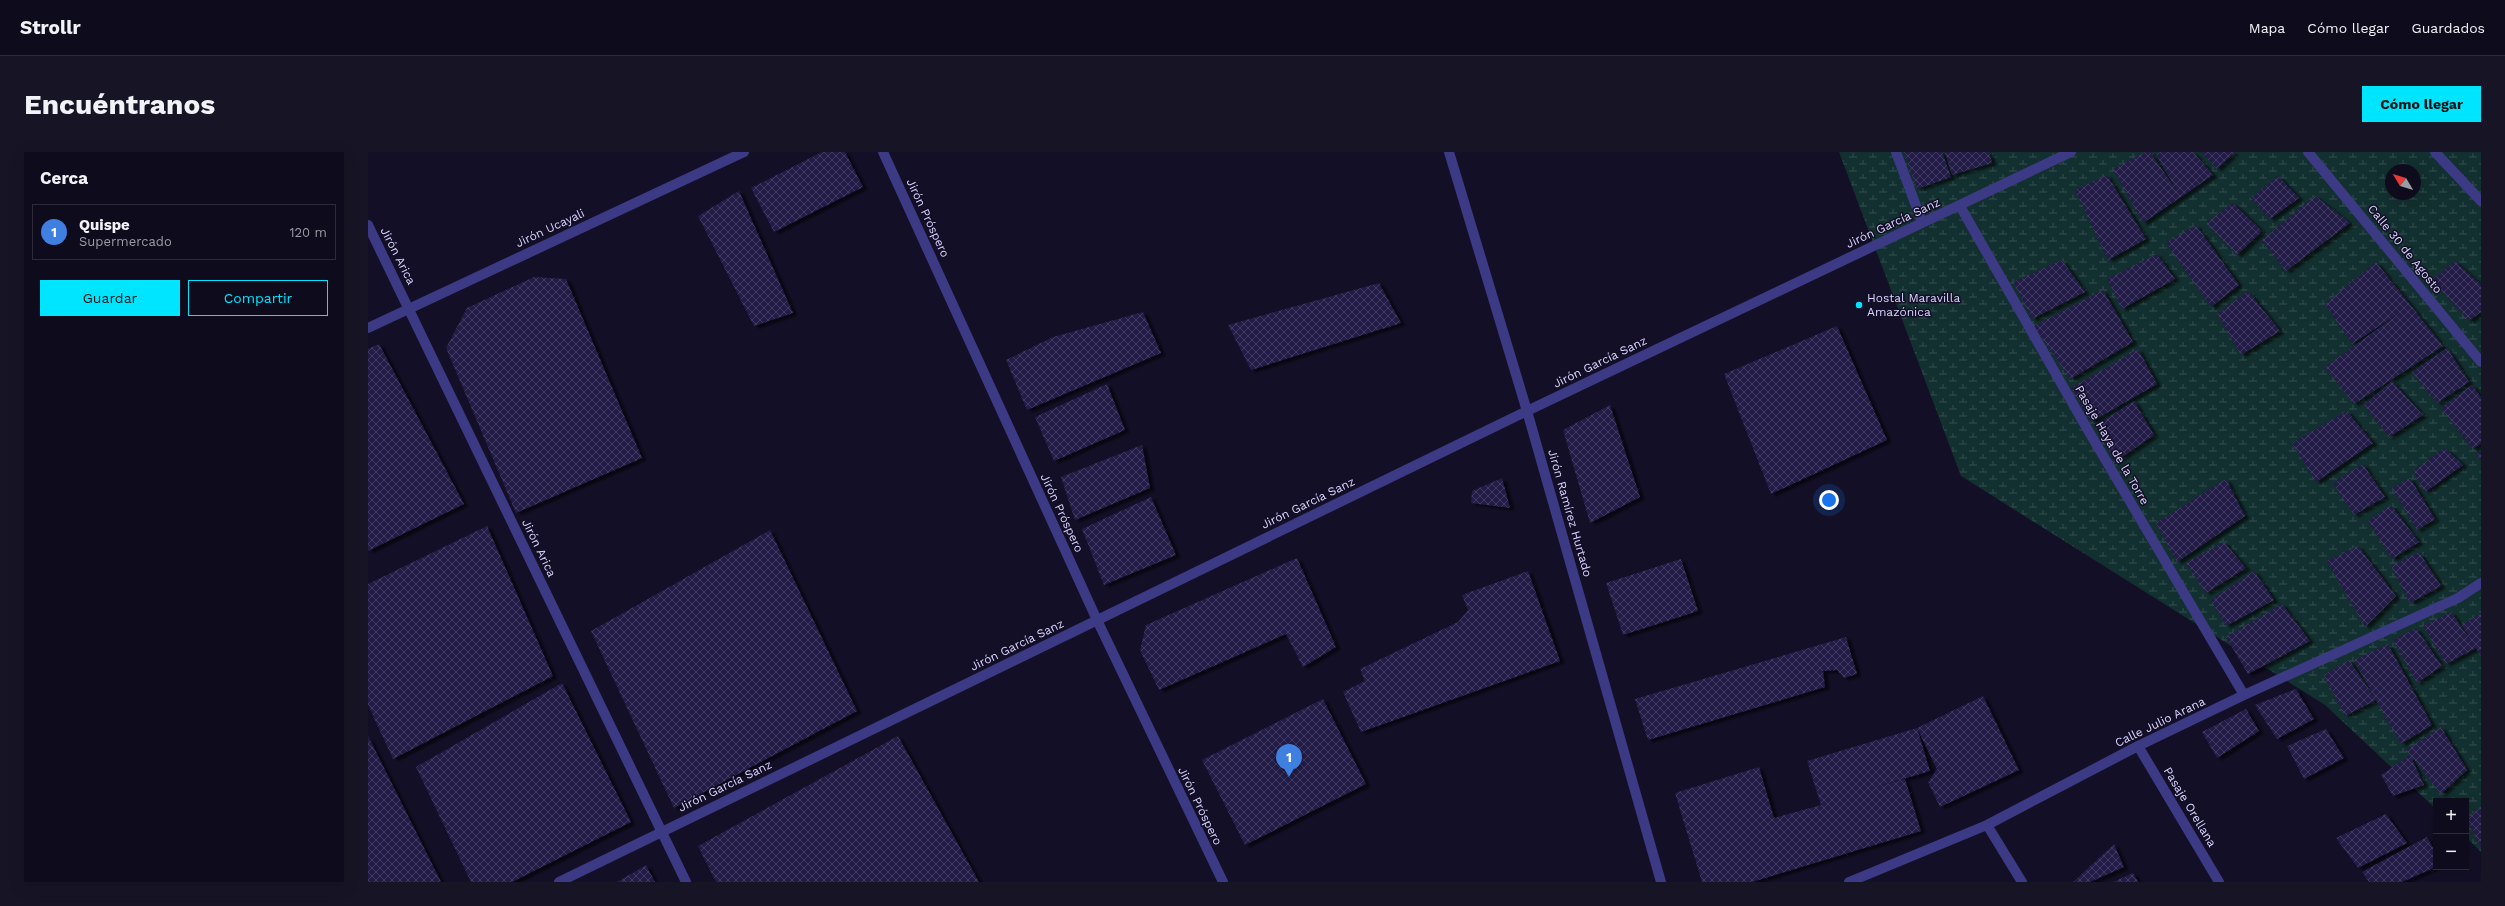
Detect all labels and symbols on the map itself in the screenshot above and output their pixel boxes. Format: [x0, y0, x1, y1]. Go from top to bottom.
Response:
north arrow [2385, 164, 2421, 200]
street label: Jirón Próspero [904, 176, 952, 260]
street label: Jirón García Sanz [1844, 195, 1942, 251]
street label: Calle 30 de Agosto [2365, 202, 2445, 296]
street label: Jirón Ucayali [513, 206, 587, 250]
street label: Jirón Arica [378, 225, 418, 287]
place label: Hostal Maravilla Amazónica [1867, 291, 1960, 319]
marker: Hostal Maravilla Amazónica [1854, 300, 1864, 310]
street label: Jirón García Sanz [1551, 333, 1649, 391]
street label: Pasaje Haya de la Torre [2072, 383, 2152, 507]
street label: Jirón Ramírez Hurtado [1545, 448, 1595, 578]
street label: Jirón Próspero [1038, 471, 1086, 555]
street label: Jirón García Sanz [1259, 474, 1357, 532]
your location [1819, 490, 1839, 510]
street label: Jirón Arica [519, 517, 559, 579]
street label: Jirón García Sanz [968, 616, 1066, 674]
street label: Calle Julio Arana [2113, 694, 2208, 750]
pin: 1 [1276, 744, 1302, 777]
street label: Jirón García Sanz [676, 757, 774, 815]
street label: Jirón Próspero [1175, 765, 1225, 847]
street label: Pasaje Orellana [2161, 765, 2219, 849]

